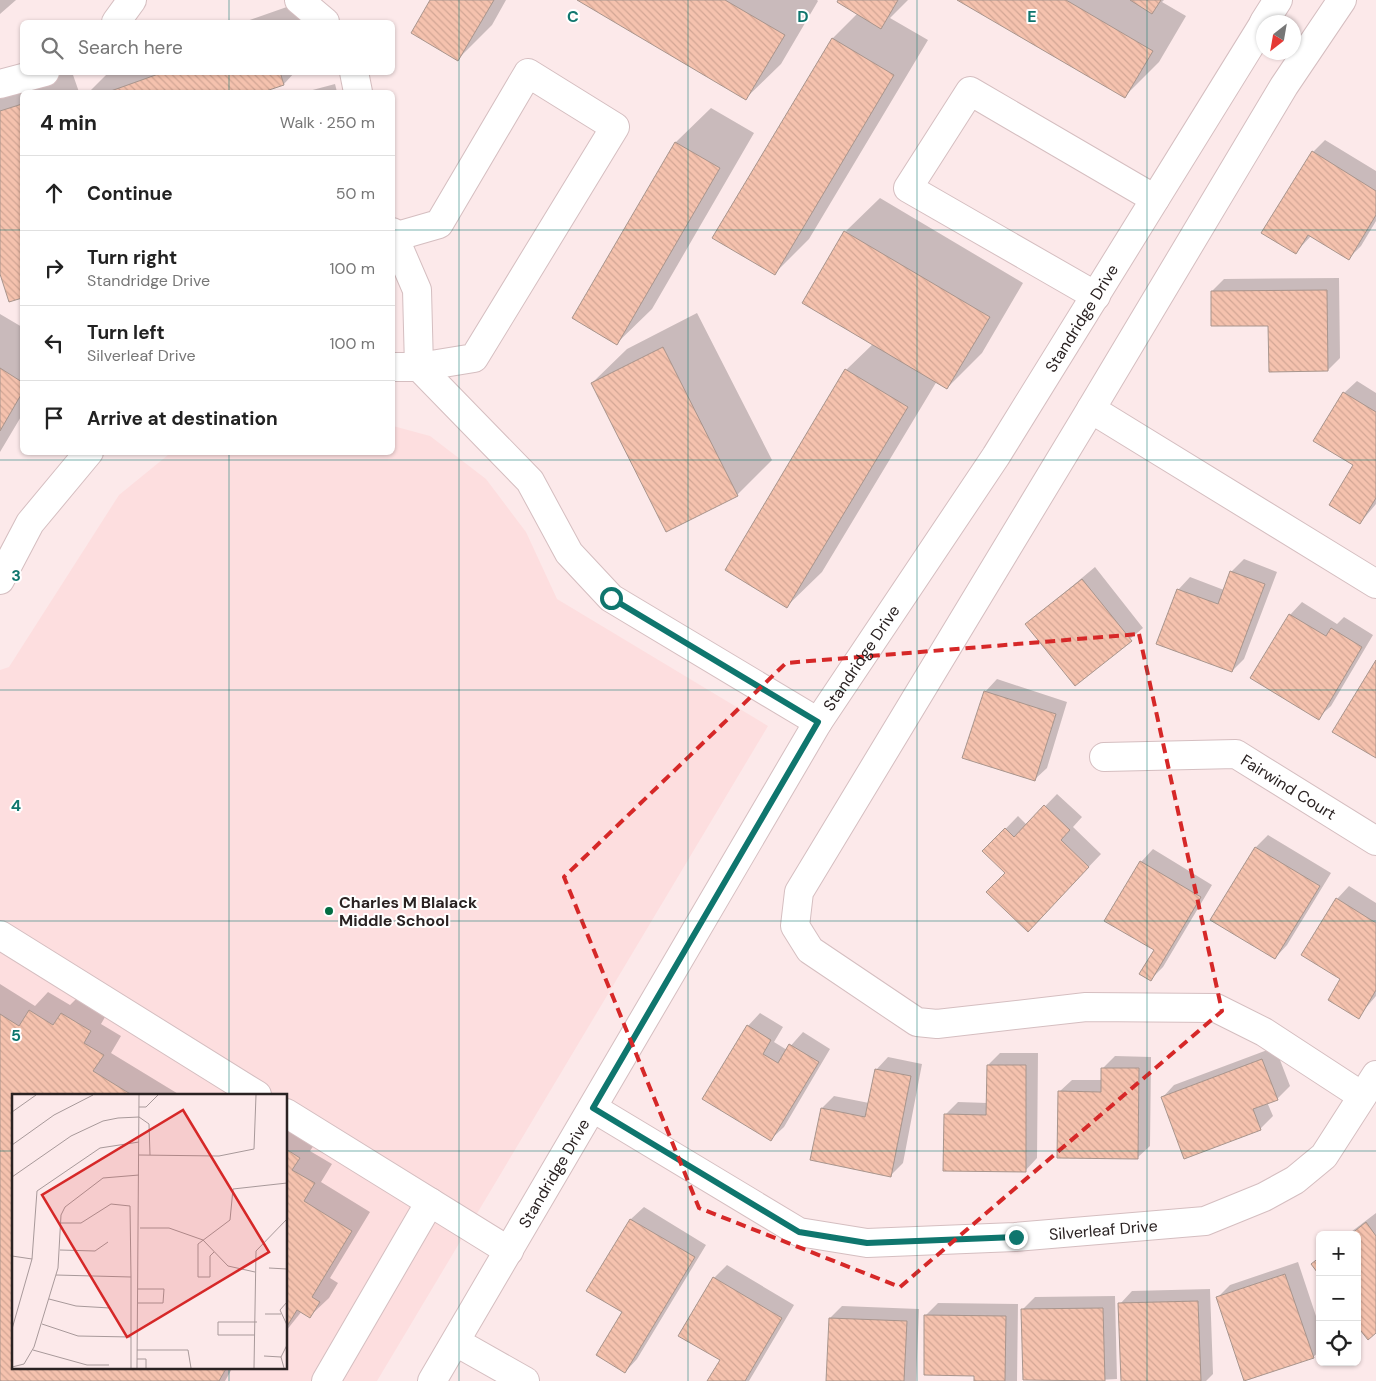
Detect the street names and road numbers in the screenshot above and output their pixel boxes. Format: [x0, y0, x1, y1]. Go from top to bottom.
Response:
street label: Standridge Drive [1040, 260, 1123, 376]
street label: Standridge Drive [818, 601, 904, 715]
street label: Fairwind Court [1237, 750, 1340, 825]
street label: Standridge Drive [514, 1115, 594, 1232]
street label: Silverleaf Drive [1048, 1215, 1158, 1245]

